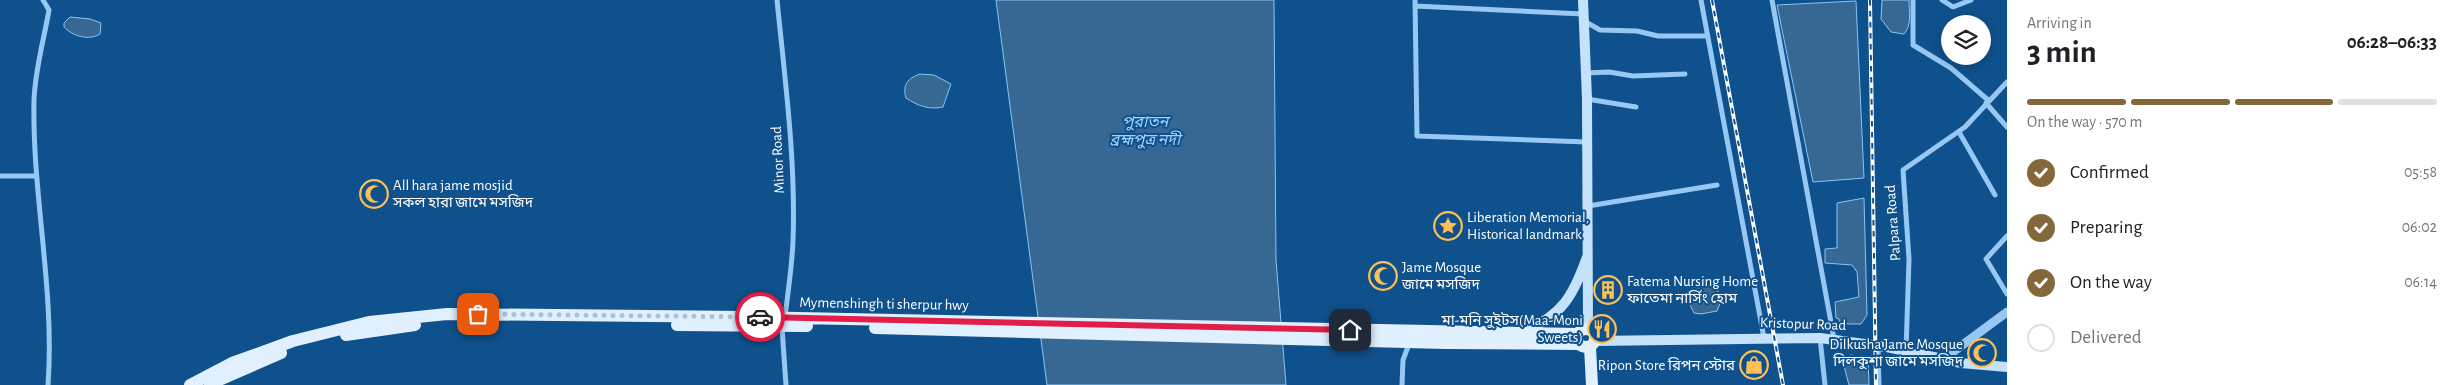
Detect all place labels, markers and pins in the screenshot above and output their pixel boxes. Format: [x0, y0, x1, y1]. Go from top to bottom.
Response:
place label: All hara jame mosjid সকল হারা জামে মসজিদ [392, 178, 534, 210]
mosque icon: All hara jame mosjid সকল হারা জামে মসজিদ [359, 179, 389, 209]
place label: Liberation Memorial, Historical landmark [1467, 210, 1589, 242]
place icon: Liberation Memorial, Historical landmark [1433, 211, 1463, 241]
place label: Jame Mosque জামে মসজিদ [1401, 260, 1481, 292]
mosque icon: Jame Mosque জামে মসজিদ [1368, 261, 1398, 291]
place label: Fatema Nursing Home ফাতেমা নার্সিং হোম [1626, 274, 1758, 306]
building icon: Fatema Nursing Home ফাতেমা নার্সিং হোম [1593, 275, 1623, 305]
pin [457, 293, 499, 335]
pin [1329, 309, 1371, 351]
place label: মা-মনি সুইটস(Maa-Moni Sweets) [1441, 312, 1583, 345]
restaurant icon: মা-মনি সুইটস(Maa-Moni Sweets) [1587, 314, 1617, 344]
place label: Dilkusha Jame Mosque দিলকুশা জামে মসজিদ [1830, 337, 1964, 370]
mosque icon: Dilkusha Jame Mosque দিলকুশা জামে মসজিদ [1967, 338, 1997, 368]
shop icon: Ripon Store রিপন স্টোর [1739, 350, 1769, 380]
place label: Ripon Store রিপন স্টোর [1598, 357, 1736, 373]

